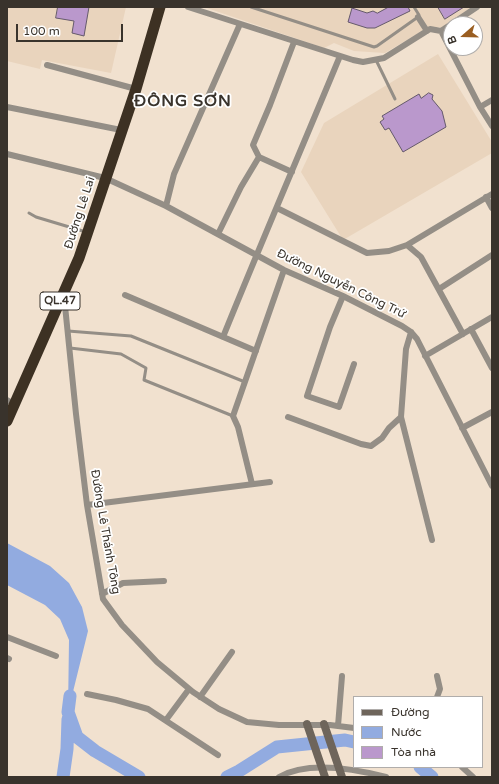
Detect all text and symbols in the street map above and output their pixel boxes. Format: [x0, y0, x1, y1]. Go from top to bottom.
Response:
scale bar [18, 16, 125, 42]
north arrow [443, 16, 483, 56]
text: 100 m [23, 24, 60, 38]
text: B [445, 34, 460, 46]
district label: ĐÔNG SƠN [134, 92, 232, 112]
street label: Đường Lê Lai [62, 175, 98, 251]
street label: Đường Nguyễn Công Trứ [274, 246, 408, 322]
road number: QL.47 [40, 292, 80, 310]
street label: Đường Lê Thánh Tông [87, 469, 123, 595]
legend [353, 696, 483, 768]
text: Đường [391, 705, 430, 719]
text: Nước [391, 725, 422, 739]
text: Tòa nhà [391, 745, 436, 759]

